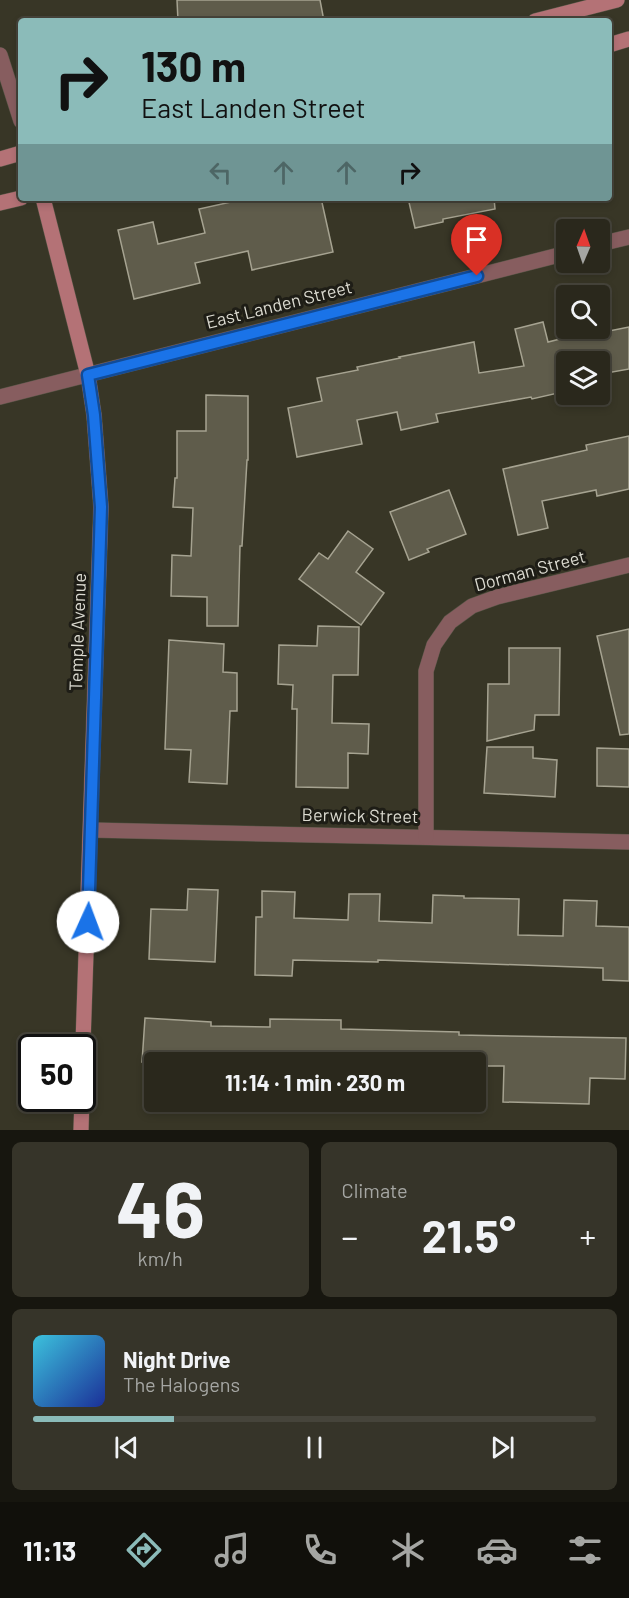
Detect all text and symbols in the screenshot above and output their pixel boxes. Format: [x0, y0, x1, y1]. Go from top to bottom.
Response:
text: 130 m [141, 40, 246, 90]
icon: right [42, 42, 120, 120]
text: East Landen Street [141, 91, 366, 123]
icon: left [204, 156, 237, 189]
icon: ahead [267, 156, 300, 189]
icon: ahead [330, 156, 363, 189]
icon: right [393, 156, 426, 189]
pin [451, 214, 502, 276]
north arrow [556, 219, 610, 273]
map controls [556, 219, 610, 405]
icon: arrive [460, 223, 493, 256]
street label: East Landen Street [203, 275, 354, 333]
button: search [556, 285, 610, 339]
button: layers [556, 351, 610, 405]
street label: Dorman Street [472, 545, 588, 595]
street label: Temple Avenue [64, 573, 90, 691]
street label: Berwick Street [302, 803, 419, 827]
position arrow [56, 890, 120, 954]
speed limit sign: 50 [18, 1034, 96, 1112]
text: 11:14 · 1 min · 230 m [225, 1069, 405, 1095]
text: 46 [116, 1160, 205, 1254]
text: Climate [342, 1178, 408, 1202]
text: 21.5° [422, 1208, 516, 1262]
text: − [342, 1216, 358, 1256]
text: + [580, 1216, 596, 1256]
text: km/h [138, 1246, 183, 1270]
text: Night Drive [123, 1346, 231, 1372]
text: The Halogens [123, 1372, 240, 1396]
icon: previous [110, 1431, 143, 1464]
icon: pause [298, 1431, 331, 1464]
icon: next [486, 1431, 519, 1464]
icon: directions [123, 1529, 165, 1571]
icon: music [211, 1529, 253, 1571]
icon: phone [299, 1529, 341, 1571]
icon: climate [387, 1529, 429, 1571]
icon: car [476, 1529, 518, 1571]
icon: filters [564, 1529, 606, 1571]
text: 11:13 [23, 1534, 76, 1566]

